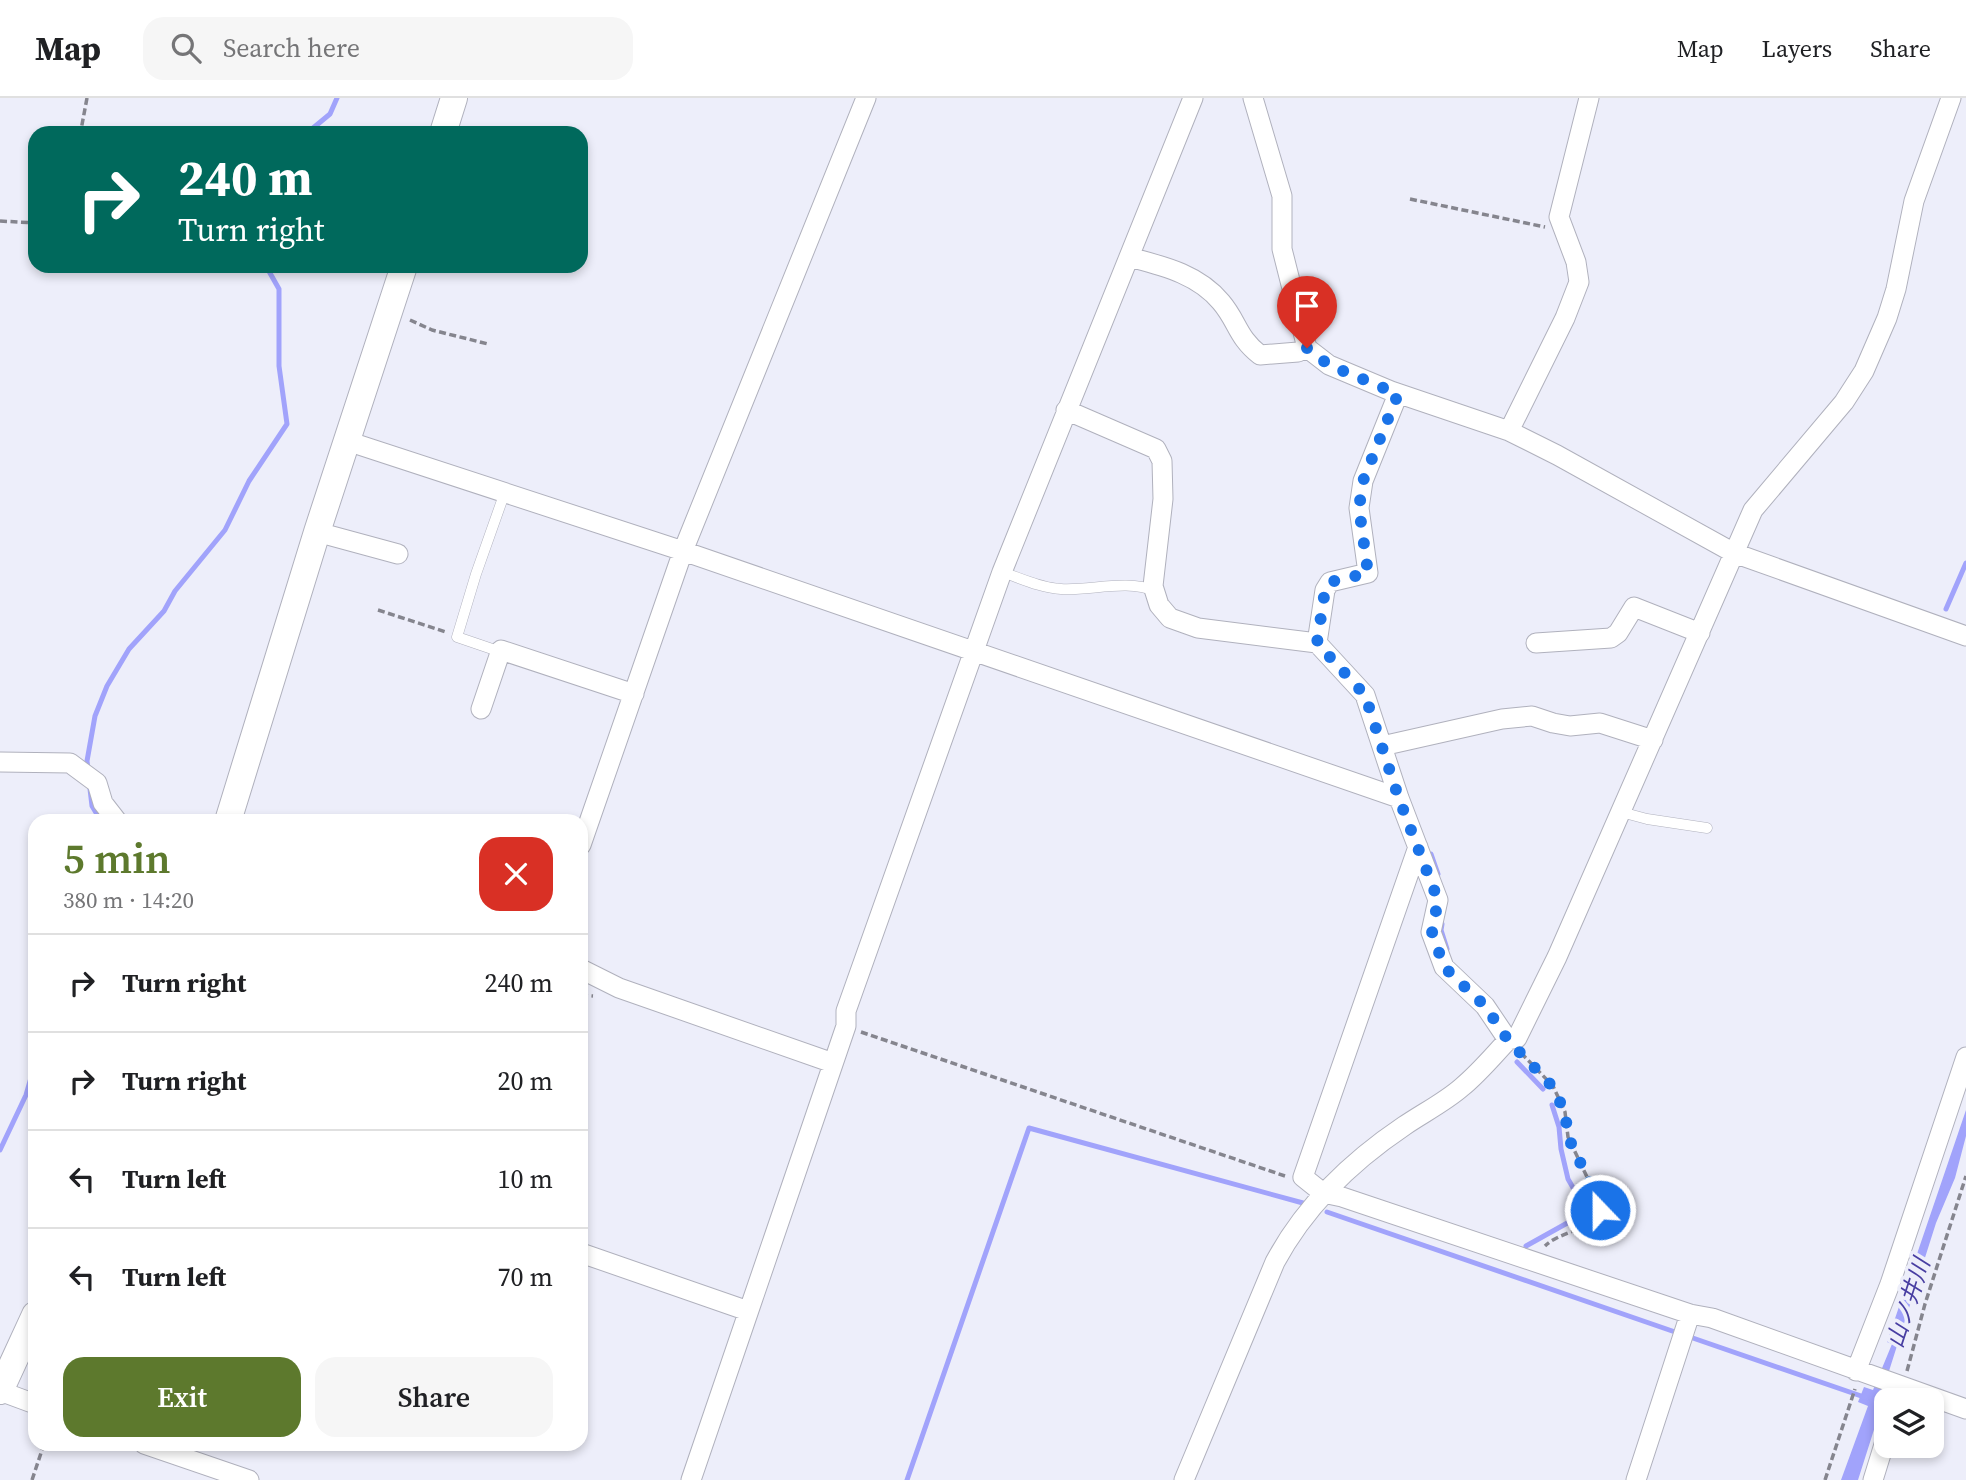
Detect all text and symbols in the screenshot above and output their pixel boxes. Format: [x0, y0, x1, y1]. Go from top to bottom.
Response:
search box [143, 17, 633, 80]
text: Map [35, 26, 101, 71]
icon: search [167, 29, 205, 67]
text: Search here [223, 30, 360, 66]
text: Map [1677, 32, 1724, 65]
text: Layers [1762, 32, 1832, 65]
text: Share [1870, 32, 1931, 65]
text: 240 m [178, 144, 313, 211]
icon: right [63, 154, 154, 245]
text: Turn right [178, 208, 324, 252]
pin [1277, 276, 1337, 348]
icon: arrive [1288, 287, 1326, 325]
text: 5 min [63, 829, 171, 887]
button: close [479, 837, 553, 911]
text: 380 m · 14:20 [63, 884, 194, 916]
icon: right [63, 964, 101, 1002]
text: Turn right [122, 965, 246, 1001]
text: 240 m [485, 965, 553, 1001]
icon: right [63, 1062, 101, 1100]
text: Turn right [122, 1063, 246, 1099]
text: 20 m [498, 1063, 553, 1099]
icon: left [63, 1160, 101, 1198]
text: Turn left [122, 1161, 226, 1197]
text: 10 m [498, 1161, 553, 1197]
position arrow [1563, 1173, 1637, 1247]
water label: 山ノ井川 [1879, 1251, 1938, 1352]
icon: left [63, 1258, 101, 1296]
text: Turn left [122, 1259, 226, 1295]
text: 70 m [498, 1259, 553, 1295]
button: Exit [63, 1357, 301, 1437]
button: Share [315, 1357, 553, 1437]
map controls [1874, 1388, 1944, 1458]
button: layers [1874, 1388, 1944, 1458]

